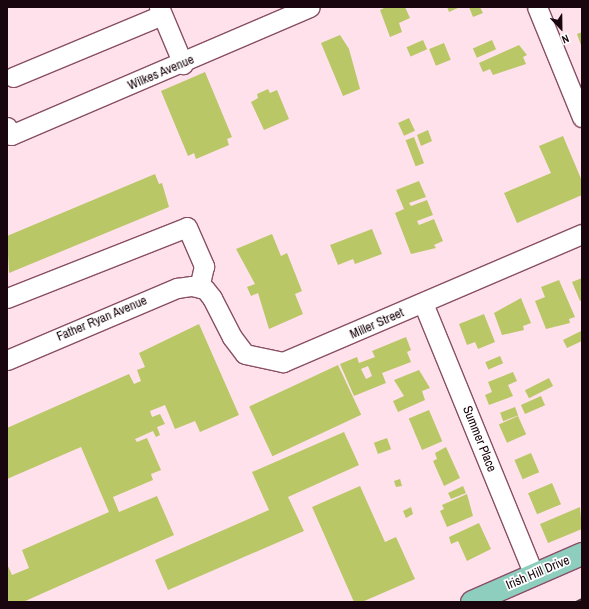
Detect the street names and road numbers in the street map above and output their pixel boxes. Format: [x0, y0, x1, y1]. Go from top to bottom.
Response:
street label: Wilkes Avenue [125, 52, 197, 94]
street label: Father Ryan Avenue [54, 293, 150, 345]
street label: Miller Street [348, 305, 406, 343]
street label: Summer Place [459, 404, 499, 474]
street label: Irish Hill Drive [504, 553, 572, 593]

